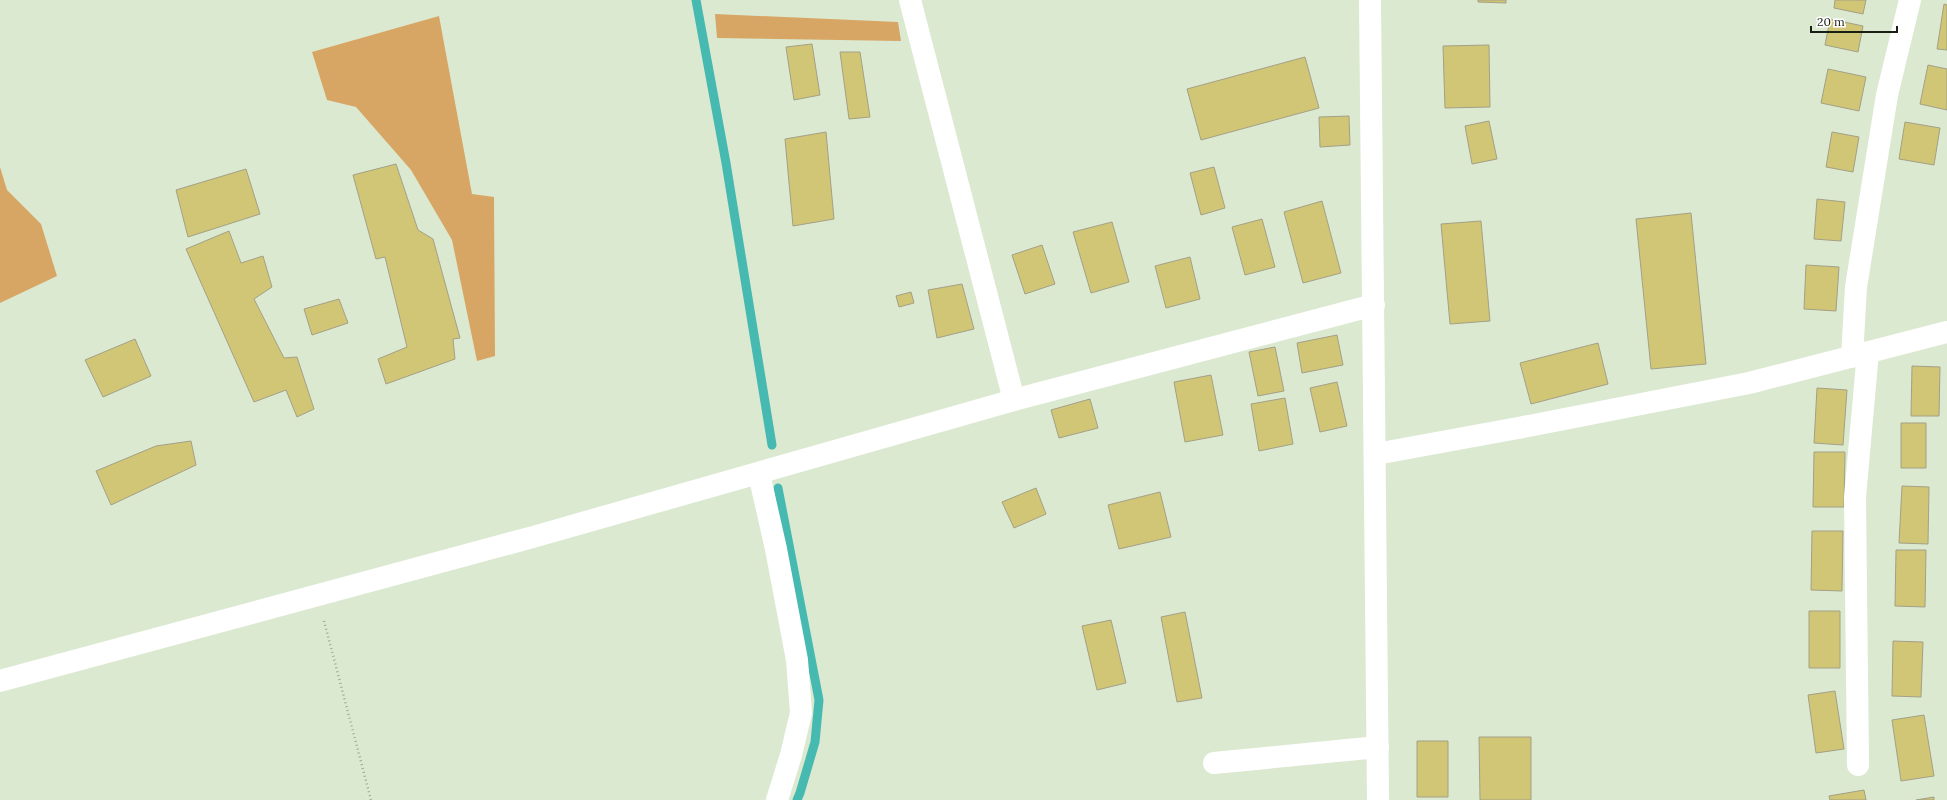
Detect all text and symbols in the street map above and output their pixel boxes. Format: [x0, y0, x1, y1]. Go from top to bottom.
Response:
scale bar [1811, 8, 1897, 34]
text: 20 m [1817, 14, 1845, 29]

